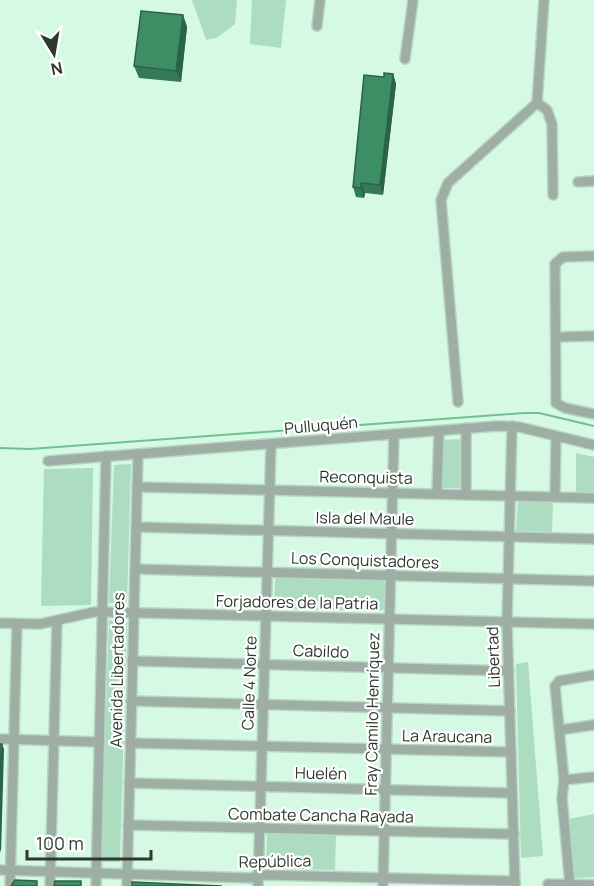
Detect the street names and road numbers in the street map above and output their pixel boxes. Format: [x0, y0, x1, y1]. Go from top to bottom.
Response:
street label: Pulluquén [283, 411, 359, 439]
street label: Reconquista [319, 465, 413, 489]
street label: Isla del Maule [315, 506, 415, 530]
street label: Los Conquistadores [291, 546, 439, 574]
street label: Forjadores de la Patria [216, 590, 378, 614]
street label: Avenida Libertadores [105, 592, 129, 748]
street label: Libertad [481, 626, 505, 688]
street label: Fray Camilo Henríquez [360, 632, 384, 796]
street label: Calle 4 Norte [236, 635, 262, 731]
street label: Cabildo [293, 639, 349, 663]
street label: La Araucana [402, 724, 492, 748]
street label: Huelén [295, 762, 347, 784]
street label: Combate Cancha Rayada [228, 802, 414, 828]
street label: República [238, 849, 312, 873]

